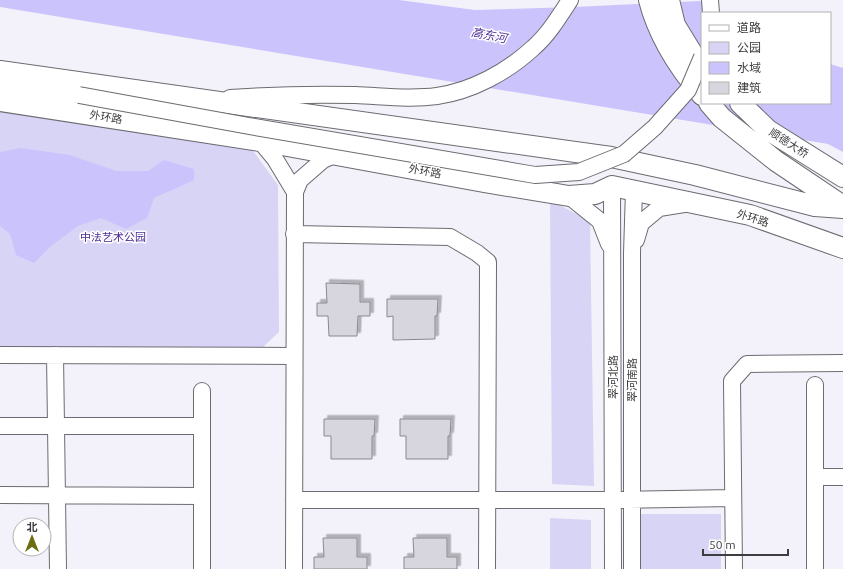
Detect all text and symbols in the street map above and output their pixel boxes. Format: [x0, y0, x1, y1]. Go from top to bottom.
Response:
legend [701, 12, 831, 104]
text: 道路 [737, 21, 761, 34]
water label: 高东河 [470, 25, 510, 45]
text: 公园 [737, 41, 761, 54]
text: 水域 [737, 61, 761, 74]
text: 建筑 [737, 81, 761, 94]
street label: 外环路 [89, 108, 123, 126]
street label: 顺德大桥 [767, 126, 811, 160]
street label: 外环路 [408, 162, 442, 180]
street label: 外环路 [735, 207, 771, 229]
park label: 中法艺术公园 [80, 231, 146, 243]
street label: 翠河北路 [607, 355, 619, 399]
street label: 翠河南路 [626, 358, 638, 402]
north arrow [12, 517, 52, 557]
text: 北 [27, 521, 38, 533]
scale bar [703, 531, 788, 557]
text: 50 m [709, 538, 736, 551]

